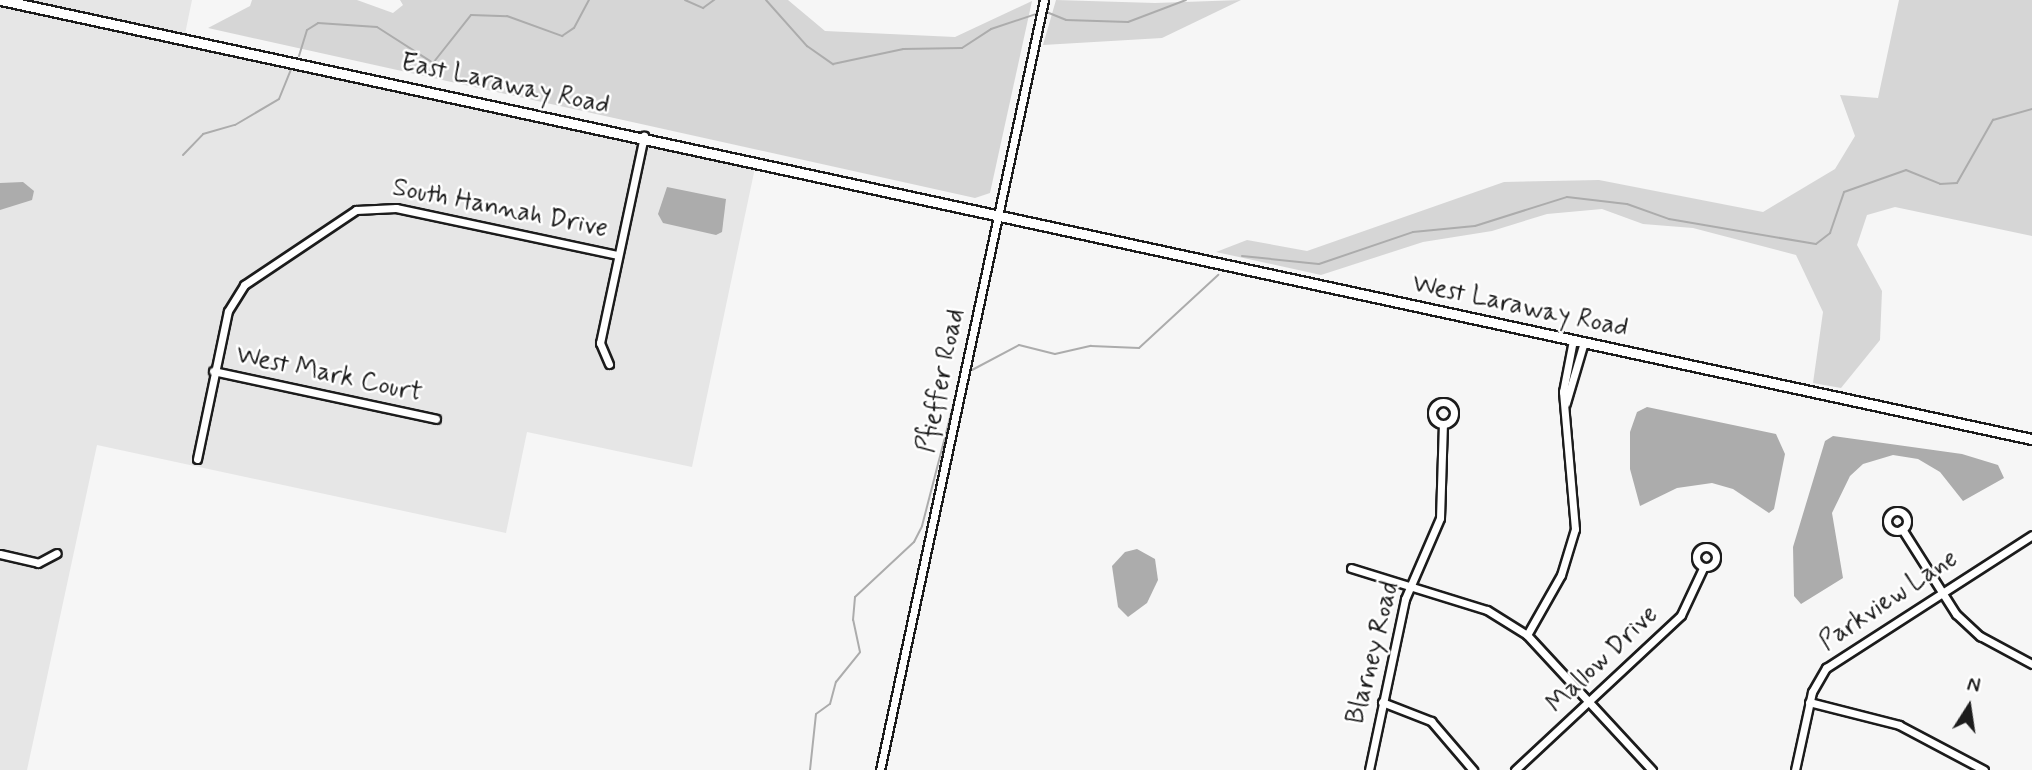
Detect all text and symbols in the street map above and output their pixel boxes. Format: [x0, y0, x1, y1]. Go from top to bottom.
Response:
street label: East Laraway Road [398, 48, 612, 122]
street label: South Hannah Drive [390, 173, 610, 245]
street label: West Laraway Road [1409, 269, 1631, 345]
street label: Pfieffer Road [911, 306, 973, 456]
street label: West Mark Court [233, 340, 425, 410]
street label: Parkview Lane [1813, 543, 1965, 659]
street label: Blarney Road [1341, 579, 1407, 727]
street label: Mallow Drive [1542, 600, 1664, 720]
north arrow [1934, 672, 2004, 742]
text: N [1965, 672, 1982, 700]

